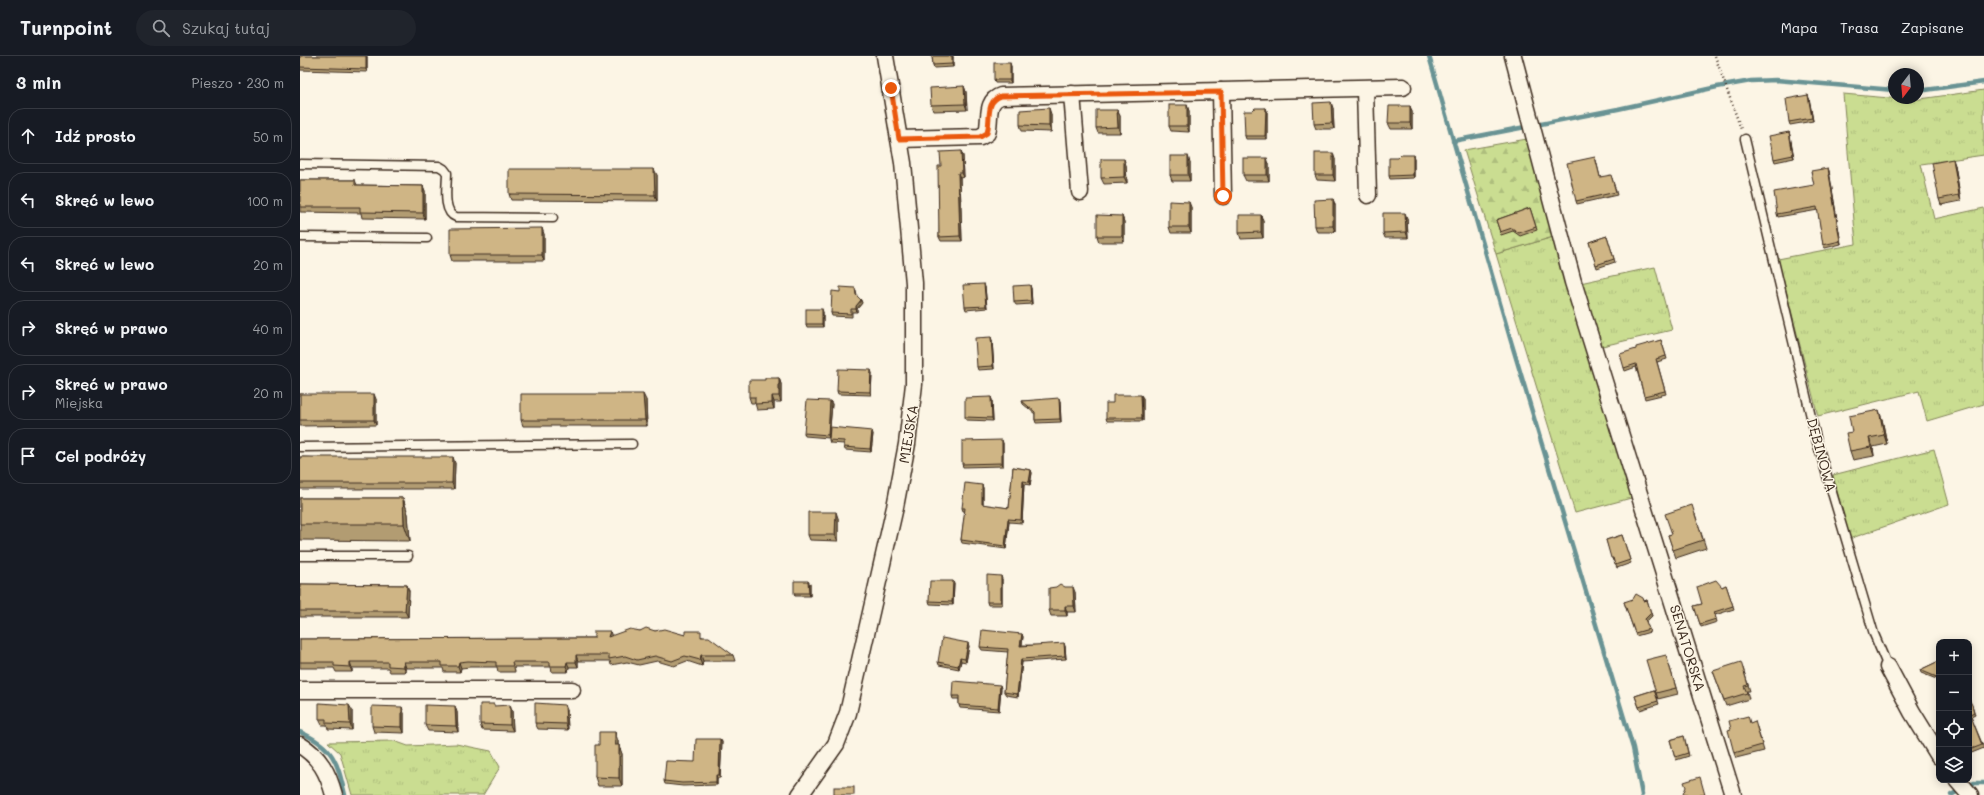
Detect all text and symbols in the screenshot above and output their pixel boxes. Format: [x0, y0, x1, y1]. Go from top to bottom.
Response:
search box [136, 10, 416, 46]
text: Turnpoint [20, 15, 112, 40]
icon: search [150, 17, 172, 39]
text: Szukaj tutaj [182, 18, 270, 38]
text: Mapa [1781, 18, 1818, 37]
text: Trasa [1840, 18, 1879, 37]
text: Zapisane [1901, 18, 1964, 37]
north arrow [1888, 68, 1924, 104]
text: 3 min [16, 71, 61, 93]
text: Pieszo · 230 m [191, 74, 284, 91]
route end [882, 79, 900, 97]
icon: ahead [17, 125, 39, 147]
text: Idź prosto [55, 126, 136, 146]
text: 50 m [253, 128, 283, 145]
route start [1214, 187, 1232, 205]
icon: left [17, 189, 39, 211]
text: Skręć w lewo [55, 190, 154, 210]
text: 100 m [247, 192, 283, 209]
icon: left [17, 253, 39, 275]
text: Skręć w lewo [55, 254, 154, 274]
text: 20 m [253, 256, 283, 273]
icon: right [17, 317, 39, 339]
text: Skręć w prawo [55, 318, 168, 338]
text: 40 m [253, 320, 283, 337]
text: Skręć w prawo [55, 374, 168, 394]
icon: right [17, 381, 39, 403]
text: 20 m [253, 384, 283, 401]
text: Miejska [55, 394, 103, 411]
street label: MIEJSKA [894, 403, 922, 465]
street label: DĘBINOWA [1803, 416, 1841, 494]
icon: arrive [17, 445, 39, 467]
text: Cel podróży [55, 446, 146, 466]
street label: SENATORSKA [1666, 602, 1710, 694]
map controls [1936, 639, 1972, 783]
button: + [1936, 639, 1972, 675]
button: − [1936, 675, 1972, 711]
button: locate [1936, 711, 1972, 747]
button: layers [1936, 747, 1972, 783]

